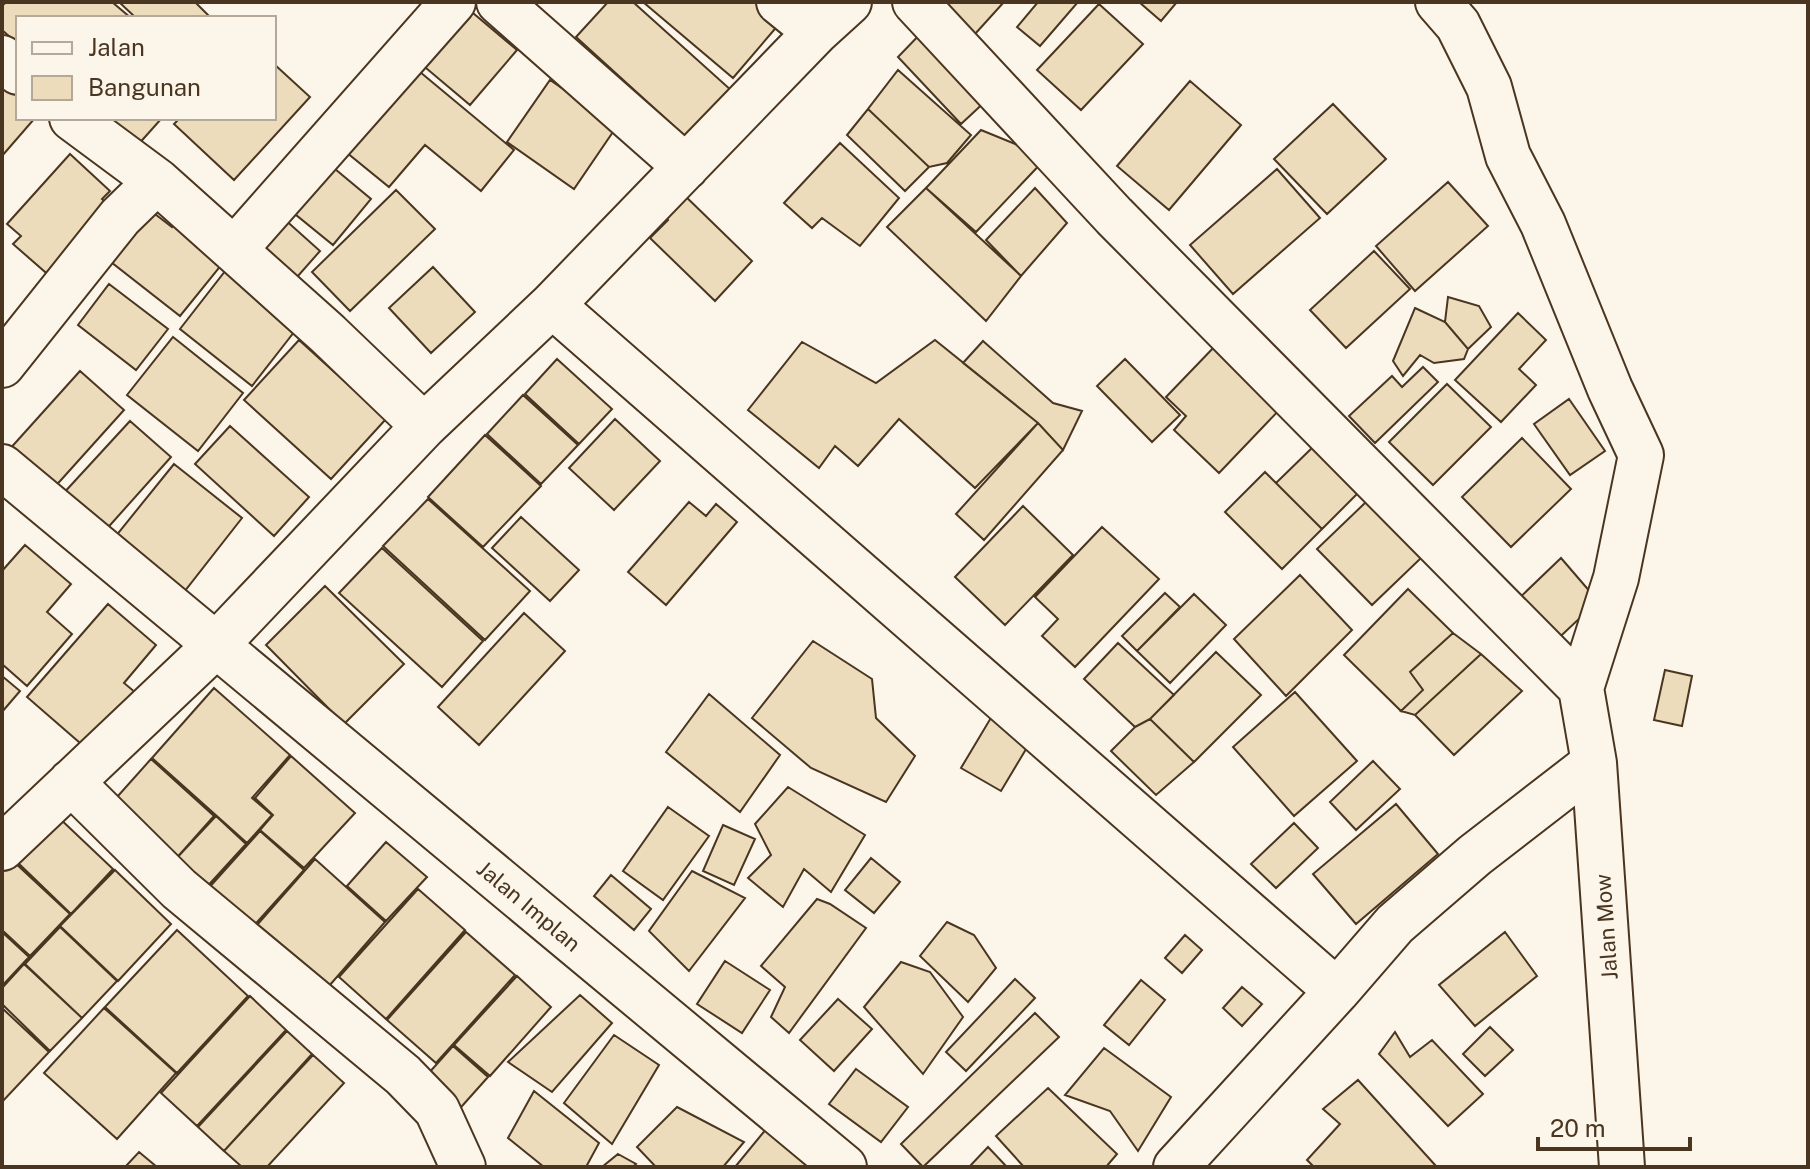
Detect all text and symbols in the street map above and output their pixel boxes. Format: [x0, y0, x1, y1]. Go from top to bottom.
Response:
legend [16, 16, 276, 120]
text: Jalan [88, 33, 145, 61]
text: Bangunan [88, 73, 201, 101]
street label: Jalan Implan [472, 855, 586, 957]
street label: Jalan Mow [1589, 873, 1623, 981]
scale bar [1538, 1101, 1690, 1151]
text: 20 m [1550, 1114, 1606, 1142]

